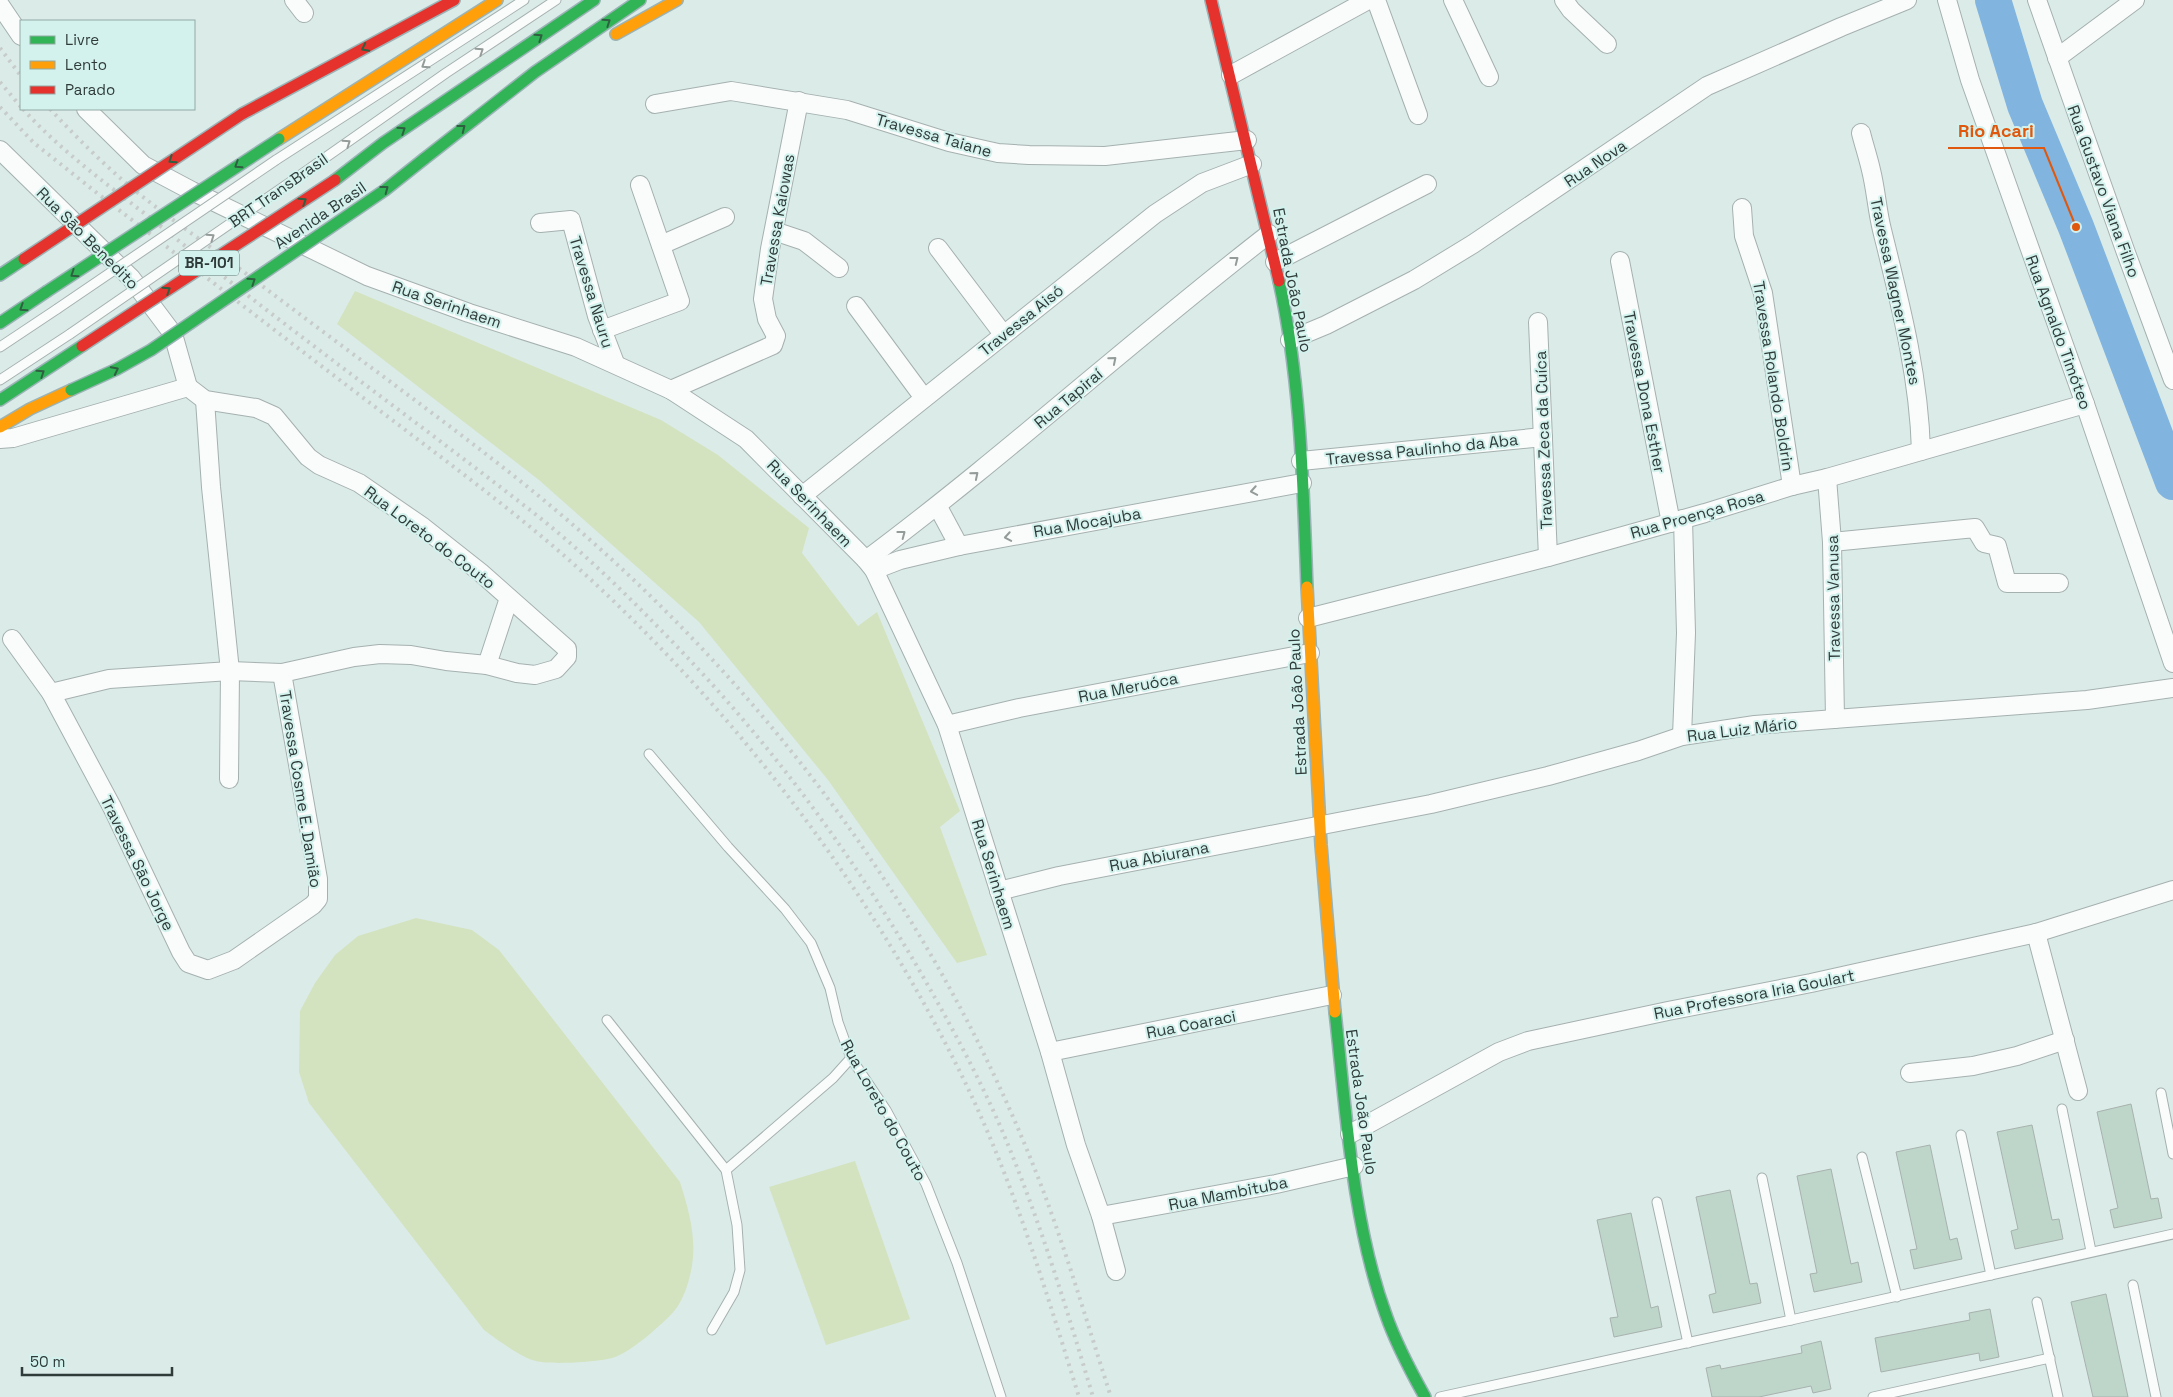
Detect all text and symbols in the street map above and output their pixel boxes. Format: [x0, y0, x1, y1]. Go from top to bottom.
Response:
one-way arrow [602, 18, 611, 28]
legend [20, 20, 195, 110]
text: Livre [65, 30, 99, 49]
one-way arrow [533, 34, 543, 43]
one-way arrow [361, 42, 370, 52]
one-way arrow [475, 47, 484, 57]
text: Lento [65, 55, 107, 74]
one-way arrow [421, 59, 431, 68]
text: Parado [65, 80, 115, 99]
street label: Rua Gustavo Viana Filho [2062, 102, 2145, 280]
street label: Travessa Taiane [873, 109, 994, 162]
callout: Rio Acari [1948, 115, 2044, 148]
text: Rio Acari [1958, 119, 2034, 142]
one-way arrow [456, 125, 466, 134]
one-way arrow [396, 127, 406, 136]
street label: Rua Nova [1560, 135, 1631, 192]
one-way arrow [341, 140, 351, 149]
street label: BRT TransBrasil [225, 148, 332, 232]
street label: Travessa Kaiowas [756, 153, 799, 288]
one-way arrow [169, 154, 178, 163]
one-way arrow [235, 159, 244, 168]
street label: Avenida Brasil [270, 177, 370, 254]
street label: Rua Sāo Benedito [32, 183, 143, 294]
one-way arrow [379, 187, 388, 195]
street label: Travessa Wagner Montes [1865, 195, 1926, 387]
one-way arrow [297, 198, 307, 207]
street label: Estrada João Paulo [1268, 206, 1317, 354]
one-way arrow [205, 234, 215, 243]
street label: Travessa Nauru [565, 234, 619, 351]
road number: BR-101 [179, 250, 239, 276]
street label: Rua Agnaldo Timóteo [2021, 252, 2096, 412]
one-way arrow [1229, 258, 1238, 266]
one-way arrow [70, 268, 79, 277]
street label: Rua Serinhaem [389, 276, 504, 333]
one-way arrow [246, 278, 255, 288]
street label: Travessa Rolando Boldrin [1748, 279, 1799, 473]
street label: Travessa Aisó [975, 280, 1068, 361]
one-way arrow [161, 287, 171, 296]
one-way arrow [19, 301, 28, 311]
street label: Travessa Dona Esther [1619, 310, 1670, 475]
street label: Travessa Zeca da Cuíca [1530, 351, 1557, 529]
one-way arrow [1108, 357, 1117, 366]
street label: Rua Tapiraí [1030, 364, 1107, 433]
one-way arrow [110, 366, 119, 376]
one-way arrow [35, 370, 44, 380]
street label: Travessa Paulinho da Aba [1325, 429, 1519, 470]
street label: Rua Serinhaem [762, 455, 857, 552]
one-way arrow [969, 473, 978, 481]
street label: Rua Loreto do Couto [360, 481, 499, 594]
street label: Rua Proença Rosa [1628, 485, 1766, 544]
one-way arrow [1249, 486, 1258, 496]
street label: Rua Mocajuba [1032, 503, 1143, 542]
one-way arrow [896, 531, 905, 539]
one-way arrow [1003, 531, 1012, 541]
street label: Travessa Vanusa [1822, 535, 1845, 661]
street label: Estrada João Paulo [1283, 628, 1312, 776]
street label: Rua Meruóca [1077, 668, 1180, 707]
street label: Travessa Cosme E. Damião [275, 689, 326, 889]
street label: Rua Luiz Mário [1686, 712, 1798, 747]
street label: Travessa Sāo Jorge [96, 792, 179, 934]
street label: Rua Serinhaem [967, 816, 1020, 932]
street label: Rua Abiurana [1107, 837, 1211, 876]
street label: Rua Professora Iria Goulart [1652, 965, 1856, 1024]
street label: Rua Coaraci [1145, 1006, 1238, 1043]
street label: Estrada João Paulo [1341, 1028, 1382, 1176]
street label: Rua Loreto do Couto [836, 1036, 931, 1185]
street label: Rua Mambituba [1167, 1172, 1289, 1215]
scale bar [22, 1344, 172, 1376]
text: 50 m [30, 1352, 65, 1371]

